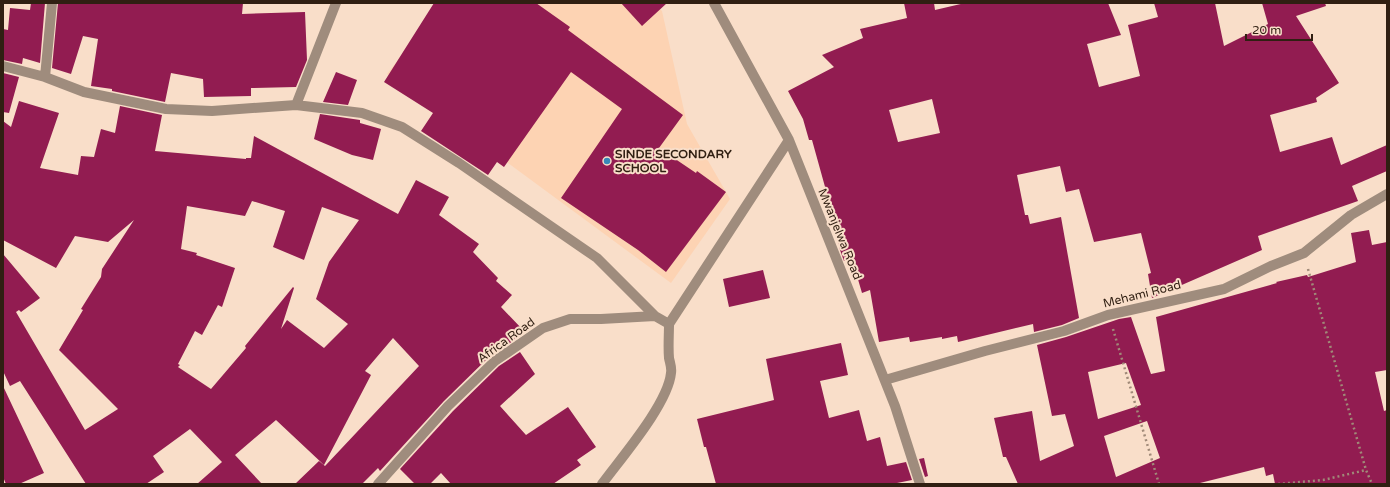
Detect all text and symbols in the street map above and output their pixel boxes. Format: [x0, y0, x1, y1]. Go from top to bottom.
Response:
scale bar [1246, 16, 1312, 42]
text: 20 m [1252, 23, 1281, 37]
place label: SINDE SECONDARY SCHOOL [615, 147, 732, 175]
marker: SINDE SECONDARY SCHOOL [602, 156, 612, 166]
street label: Mwanjelwa Road [815, 186, 865, 282]
street label: Mehami Road [1102, 278, 1182, 310]
street label: Africa Road [475, 315, 537, 365]

